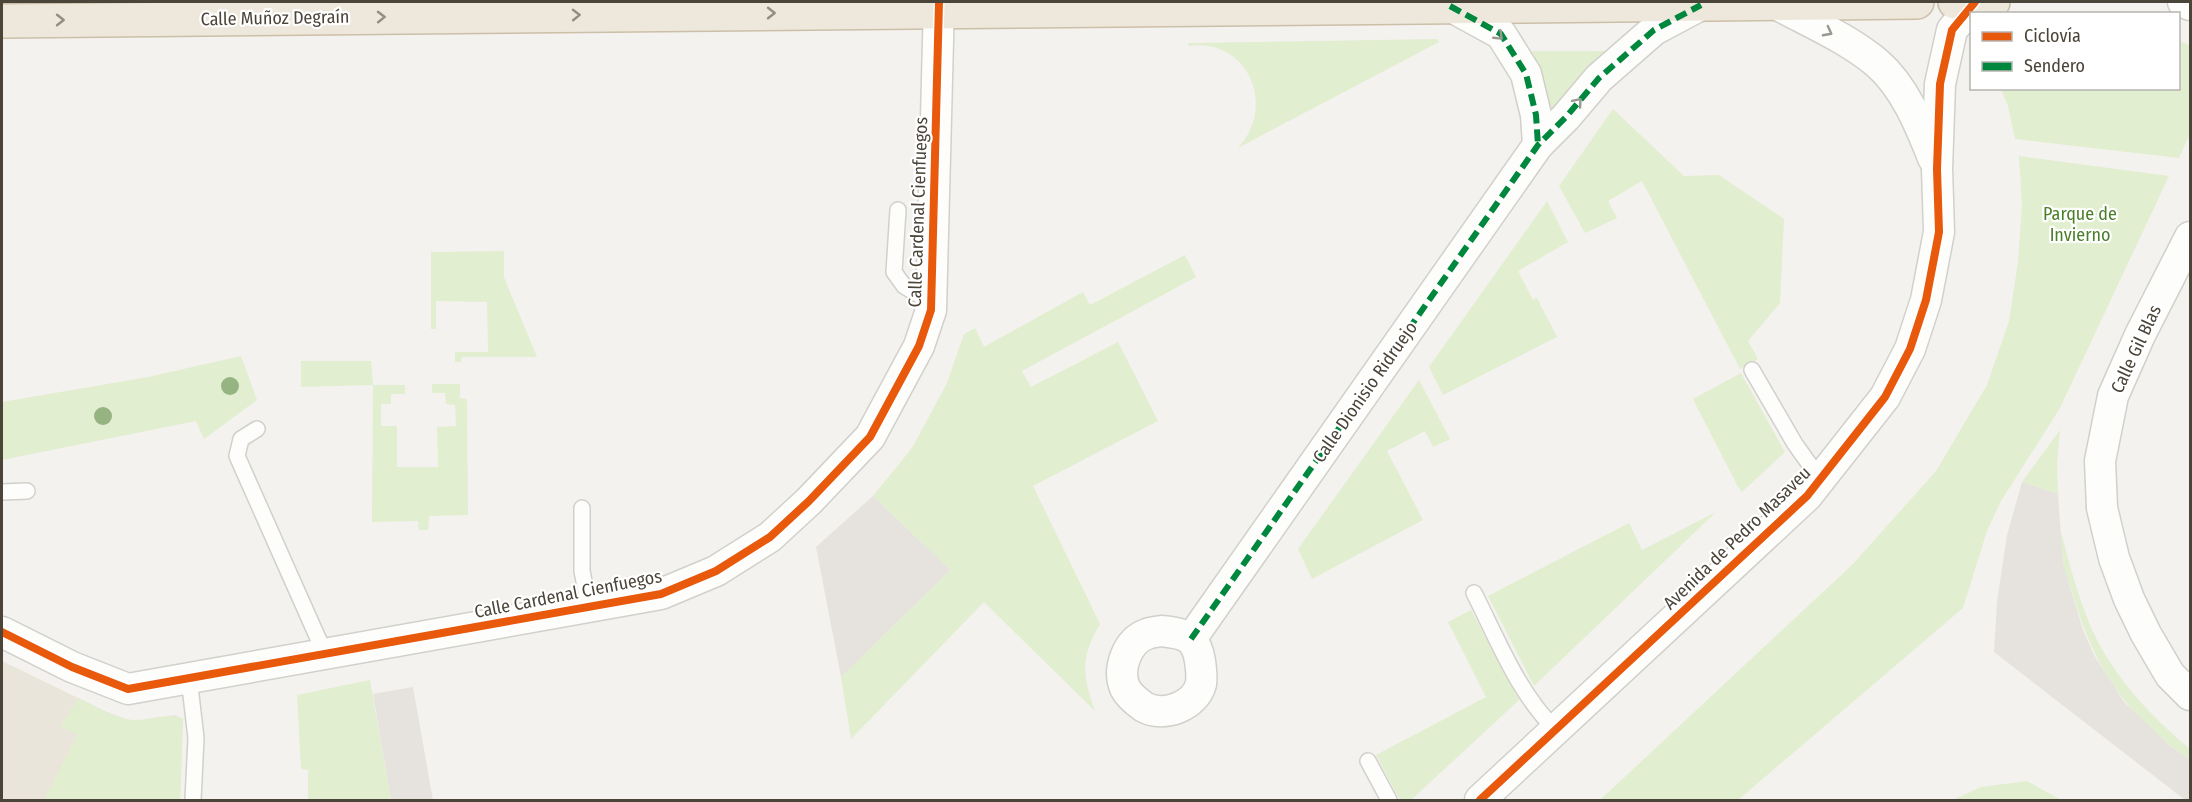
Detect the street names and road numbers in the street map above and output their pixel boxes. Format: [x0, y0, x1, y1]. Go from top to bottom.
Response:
street label: Calle Muñoz Degraín [200, 6, 350, 30]
street label: Calle Cardenal Cienfuegos [904, 116, 932, 308]
street label: Calle Gil Blas [2106, 301, 2166, 397]
street label: Calle Dionisio Ridruejo [1308, 317, 1422, 467]
street label: Avenida de Pedro Masaveu [1659, 462, 1815, 614]
street label: Calle Cardenal Cienfuegos [472, 565, 664, 623]

